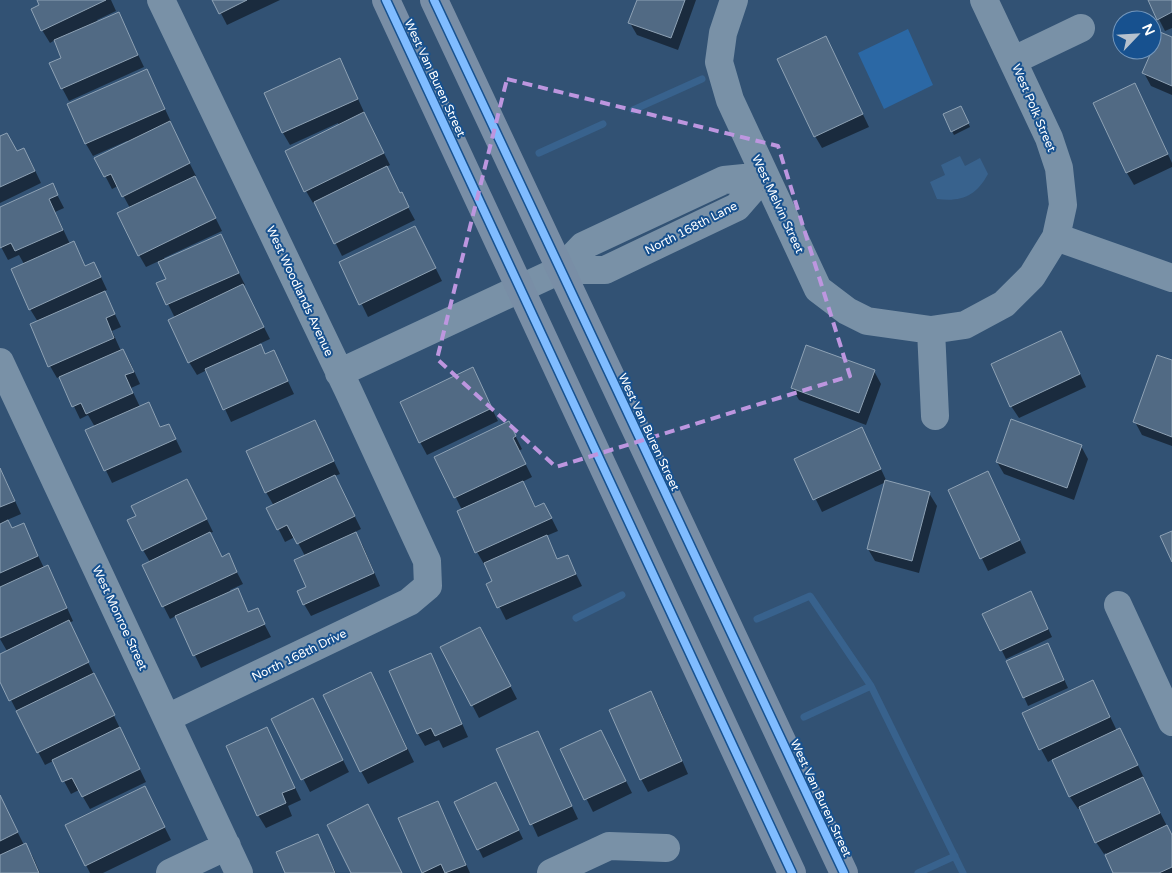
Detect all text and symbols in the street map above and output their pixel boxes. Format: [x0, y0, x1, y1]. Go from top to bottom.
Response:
north arrow [1112, 10, 1162, 60]
street label: West Van Buren Street [402, 17, 469, 139]
text: N [1138, 21, 1158, 38]
street label: West Polk Street [1009, 62, 1059, 154]
street label: West Melvin Street [749, 153, 807, 256]
street label: North 168th Lane [642, 199, 740, 257]
street label: West Woodlands Avenue [264, 224, 336, 358]
street label: West Van Buren Street [616, 371, 683, 493]
street label: West Monroe Street [90, 563, 151, 673]
street label: North 168th Drive [249, 626, 349, 684]
street label: West Van Buren Street [788, 737, 855, 859]

